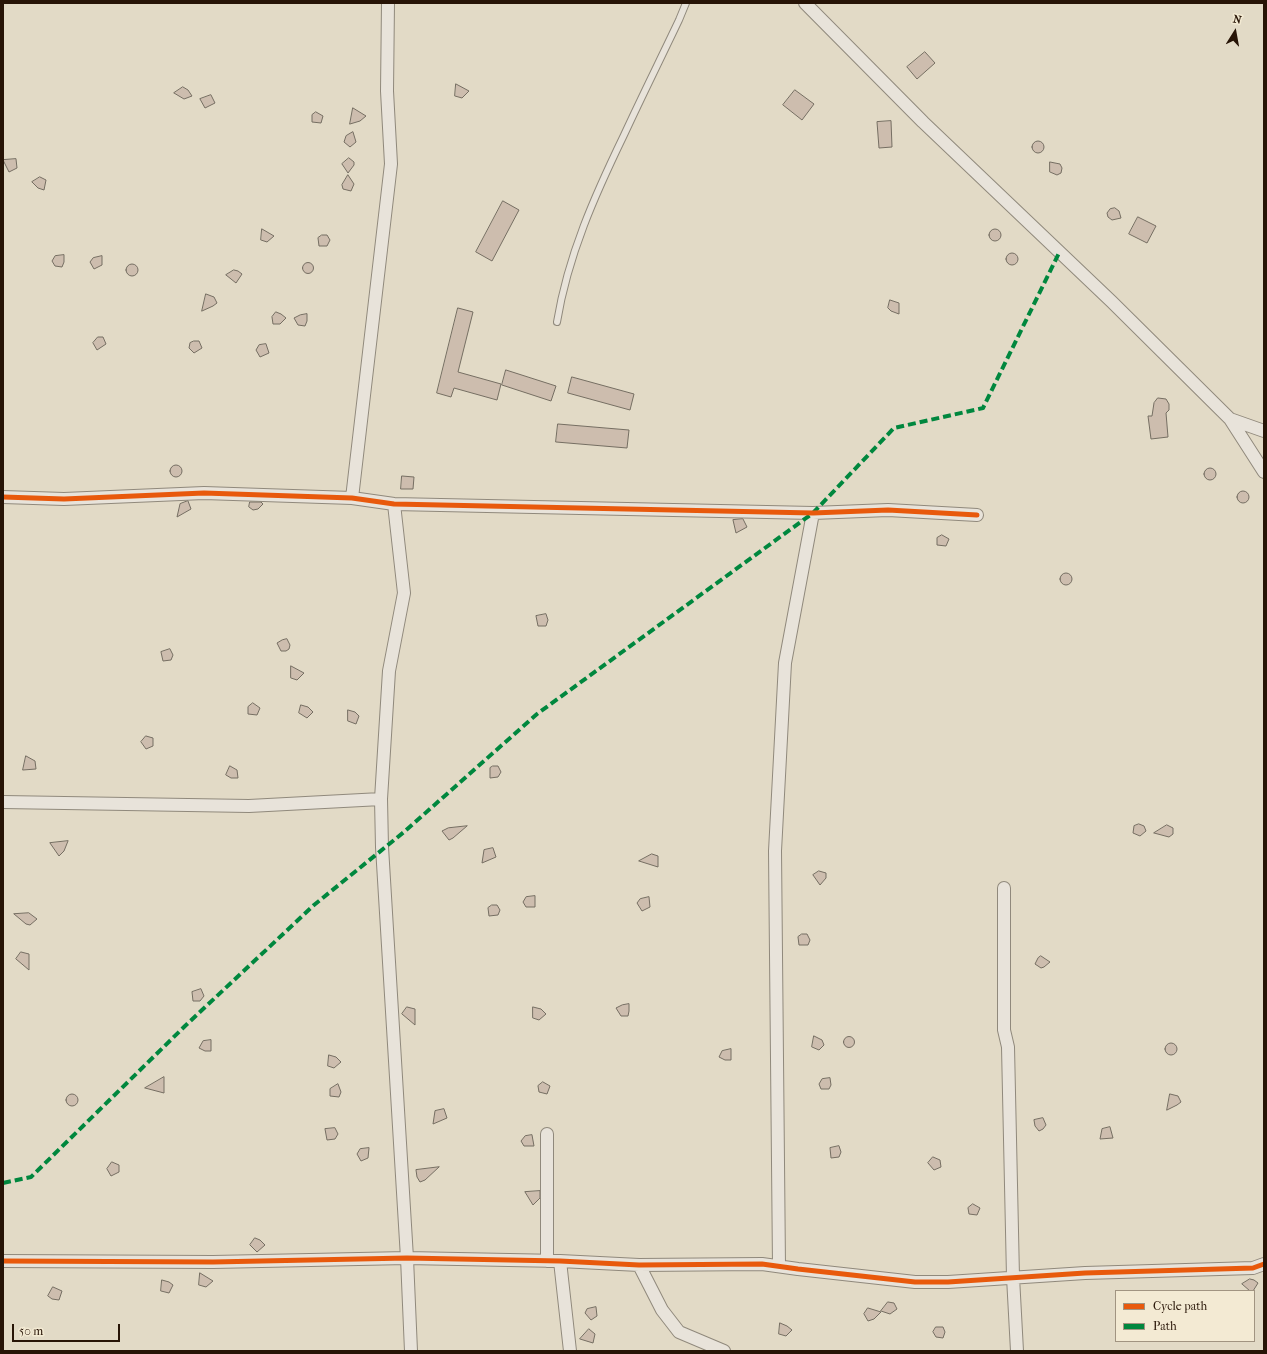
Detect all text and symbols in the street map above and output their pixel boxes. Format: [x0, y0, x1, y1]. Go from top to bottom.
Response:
north arrow [1215, 12, 1255, 52]
text: N [1232, 13, 1243, 27]
legend [1115, 1290, 1255, 1342]
text: Cycle path [1153, 1299, 1207, 1313]
scale bar [14, 1316, 122, 1342]
text: Path [1153, 1319, 1177, 1333]
text: 50 m [19, 1324, 43, 1338]

